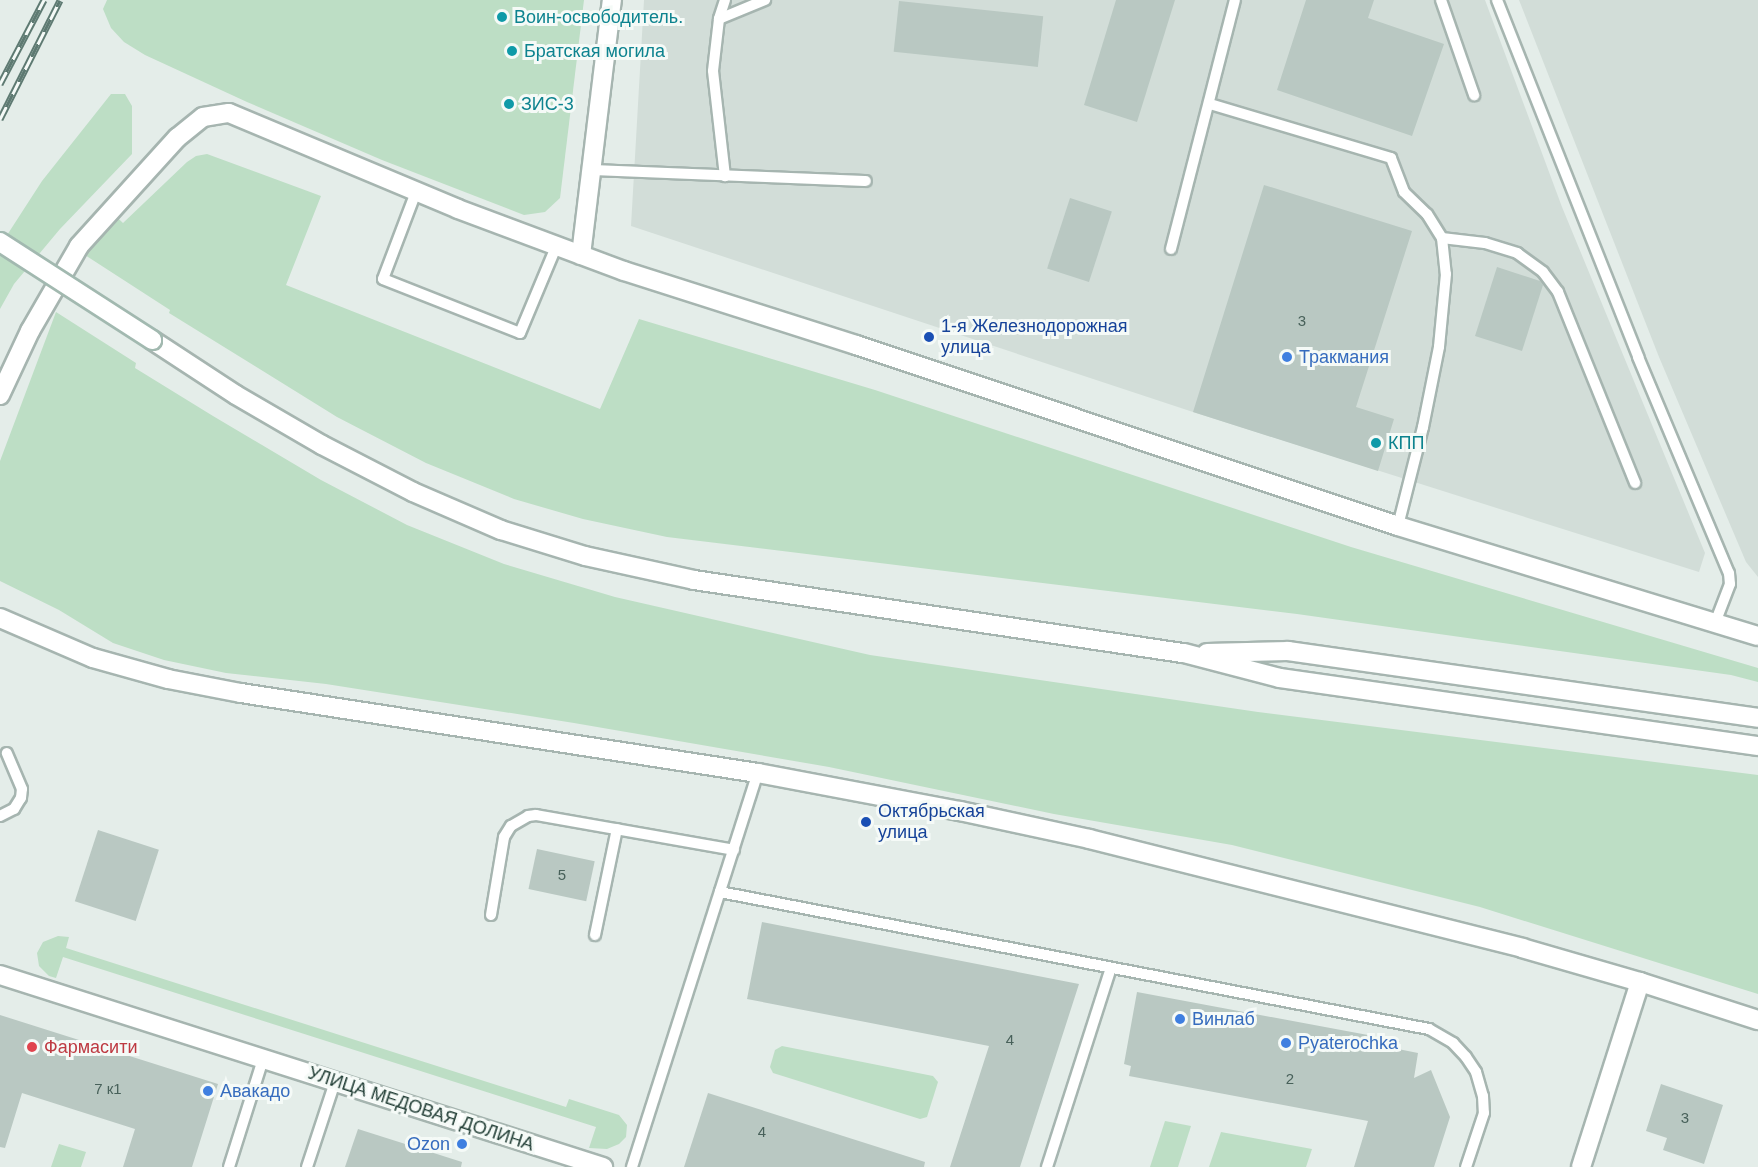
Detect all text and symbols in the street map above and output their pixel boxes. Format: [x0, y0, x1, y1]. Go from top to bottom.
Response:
place label: Воин-освободитель. [514, 6, 683, 28]
marker: Воин-освободитель. [495, 10, 509, 24]
place label: Братская могила [524, 40, 665, 62]
marker: Братская могила [505, 44, 519, 58]
place label: ЗИС-3 [521, 93, 574, 115]
marker: ЗИС-3 [502, 97, 516, 111]
house number: 3 [1298, 312, 1306, 330]
place label: 1-я Железнодорожная улица [941, 316, 1128, 358]
marker: 1-я Железнодорожная улица [922, 330, 936, 344]
place label: Тракмания [1299, 346, 1389, 368]
marker: Тракмания [1280, 350, 1294, 364]
place label: КПП [1388, 432, 1424, 454]
marker: КПП [1369, 436, 1383, 450]
place label: Октябрьская улица [878, 801, 985, 844]
marker: Октябрьская улица [859, 815, 873, 829]
house number: 5 [558, 866, 566, 884]
place label: Винлаб [1192, 1008, 1255, 1030]
marker: Винлаб [1173, 1012, 1187, 1026]
house number: 4 [1006, 1031, 1014, 1049]
place label: Pyaterochka [1298, 1032, 1398, 1054]
place label: Фармасити [44, 1036, 137, 1058]
marker: Pyaterochka [1279, 1036, 1293, 1050]
marker: Фармасити [25, 1040, 39, 1054]
street label: УЛИЦА МЕДОВАЯ ДОЛИНА [305, 1062, 537, 1156]
house number: 2 [1286, 1070, 1294, 1088]
house number: 7 к1 [94, 1080, 122, 1098]
place label: Авакадо [220, 1080, 290, 1102]
marker: Авакадо [201, 1084, 215, 1098]
house number: 3 [1681, 1109, 1689, 1127]
house number: 4 [758, 1123, 766, 1141]
place label: Ozon [407, 1133, 450, 1155]
marker: Ozon [455, 1137, 469, 1151]

